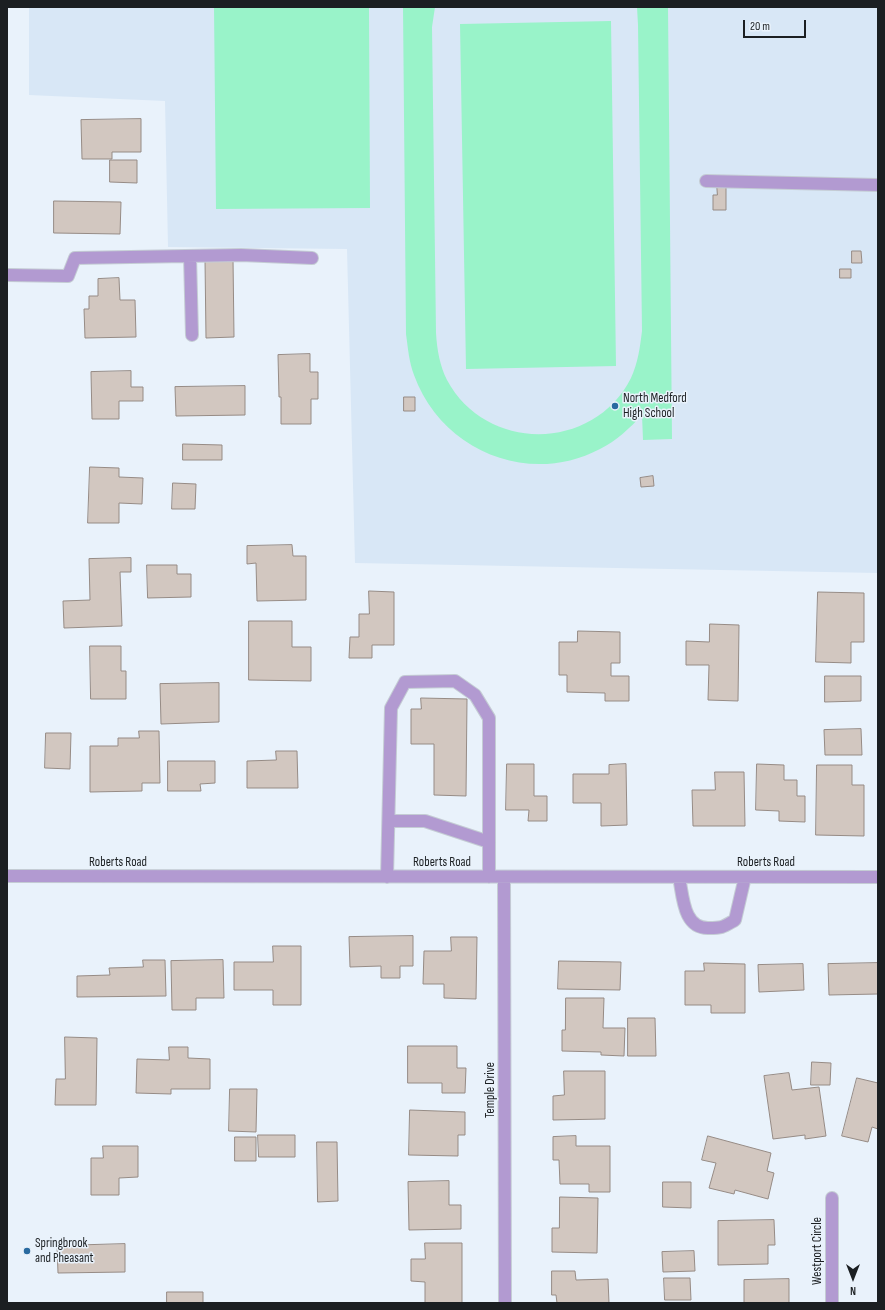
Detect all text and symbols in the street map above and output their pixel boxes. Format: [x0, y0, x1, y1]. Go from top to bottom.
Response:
scale bar [745, 12, 808, 38]
text: 20 m [750, 19, 770, 34]
place label: North Medford High School [623, 391, 687, 422]
marker: North Medford High School [610, 401, 620, 411]
street label: Roberts Road [89, 855, 147, 871]
street label: Roberts Road [413, 855, 471, 871]
street label: Roberts Road [737, 855, 795, 871]
street label: Temple Drive [483, 1062, 499, 1118]
street label: Westport Circle [810, 1217, 826, 1285]
place label: Springbrook and Pheasant [35, 1236, 94, 1267]
marker: Springbrook and Pheasant [22, 1246, 32, 1256]
north arrow [833, 1258, 873, 1298]
text: N [850, 1284, 856, 1297]

